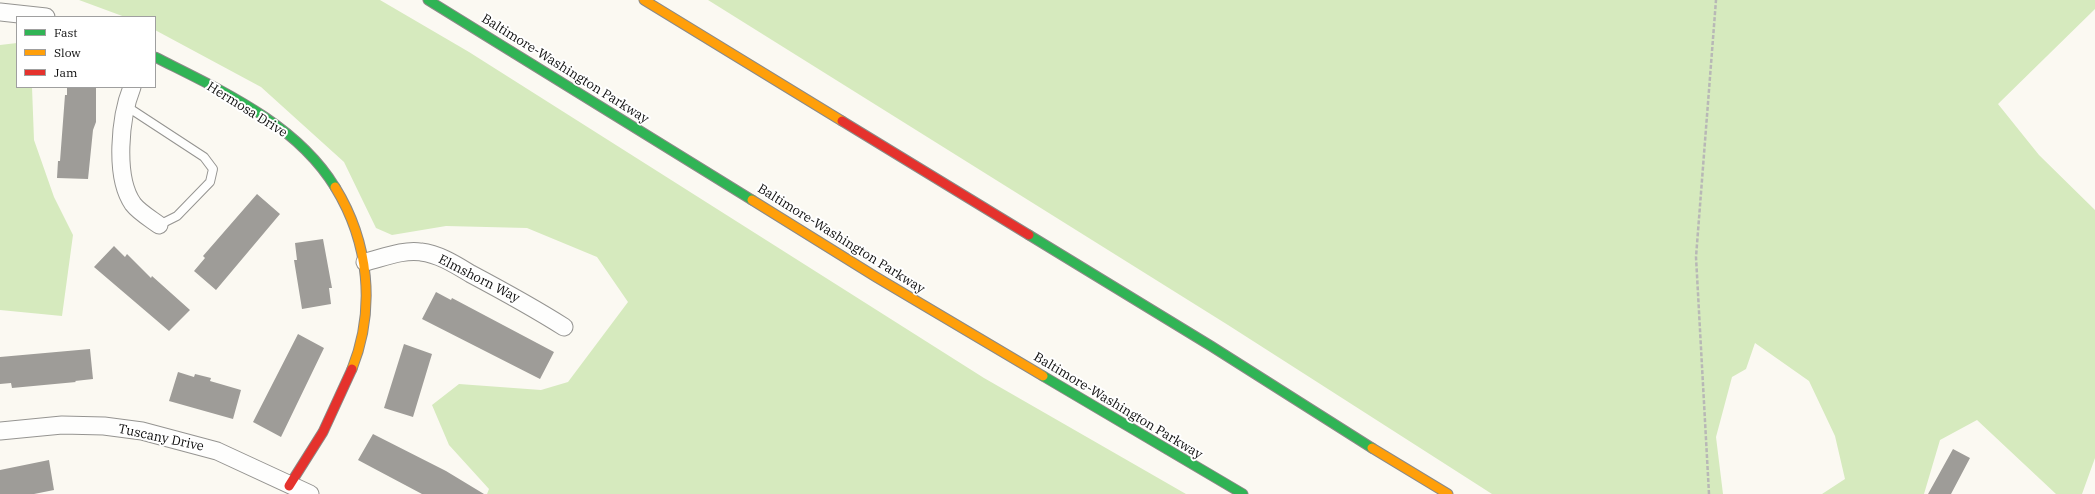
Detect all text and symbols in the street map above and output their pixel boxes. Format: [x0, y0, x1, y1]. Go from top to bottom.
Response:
street label: Baltimore-Washington Parkway [479, 11, 651, 127]
legend [16, 16, 156, 88]
text: Fast [54, 25, 78, 40]
text: Slow [54, 45, 81, 60]
text: Jam [54, 65, 77, 80]
street label: Hermosa Drive [204, 79, 290, 141]
street label: Baltimore-Washington Parkway [755, 181, 927, 297]
street label: Elmshorn Way [436, 252, 522, 306]
street label: Baltimore-Washington Parkway [1031, 349, 1205, 463]
street label: Tuscany Drive [117, 421, 205, 455]

